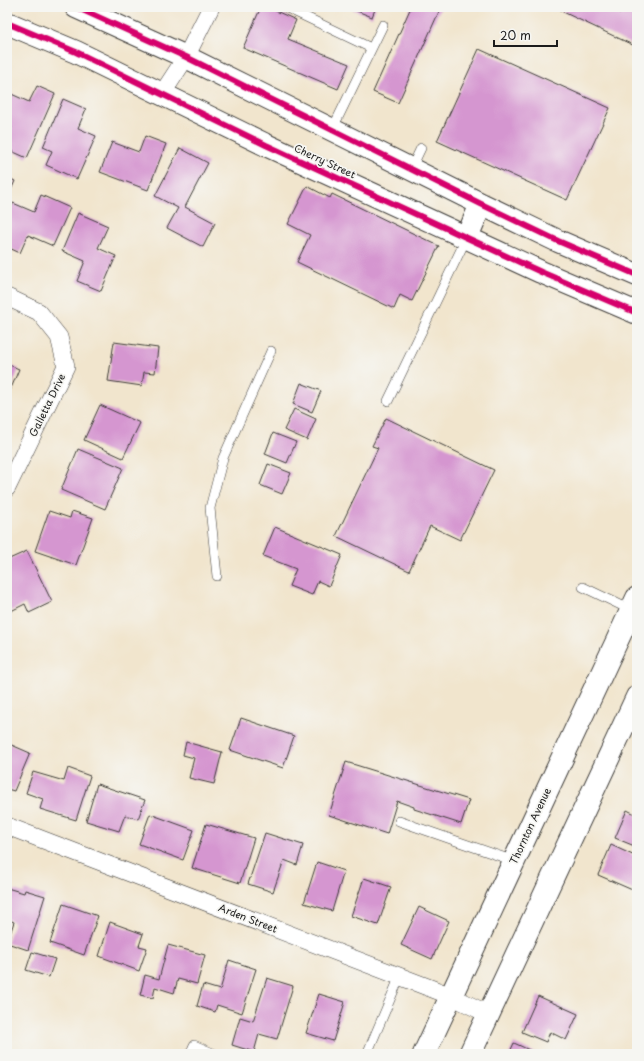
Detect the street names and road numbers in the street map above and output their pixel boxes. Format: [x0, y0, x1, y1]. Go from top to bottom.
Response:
street label: Cherry Street [292, 140, 358, 182]
street label: Galletta Drive [25, 371, 68, 439]
street label: Thornton Avenue [505, 784, 554, 867]
street label: Arden Street [216, 899, 280, 936]

